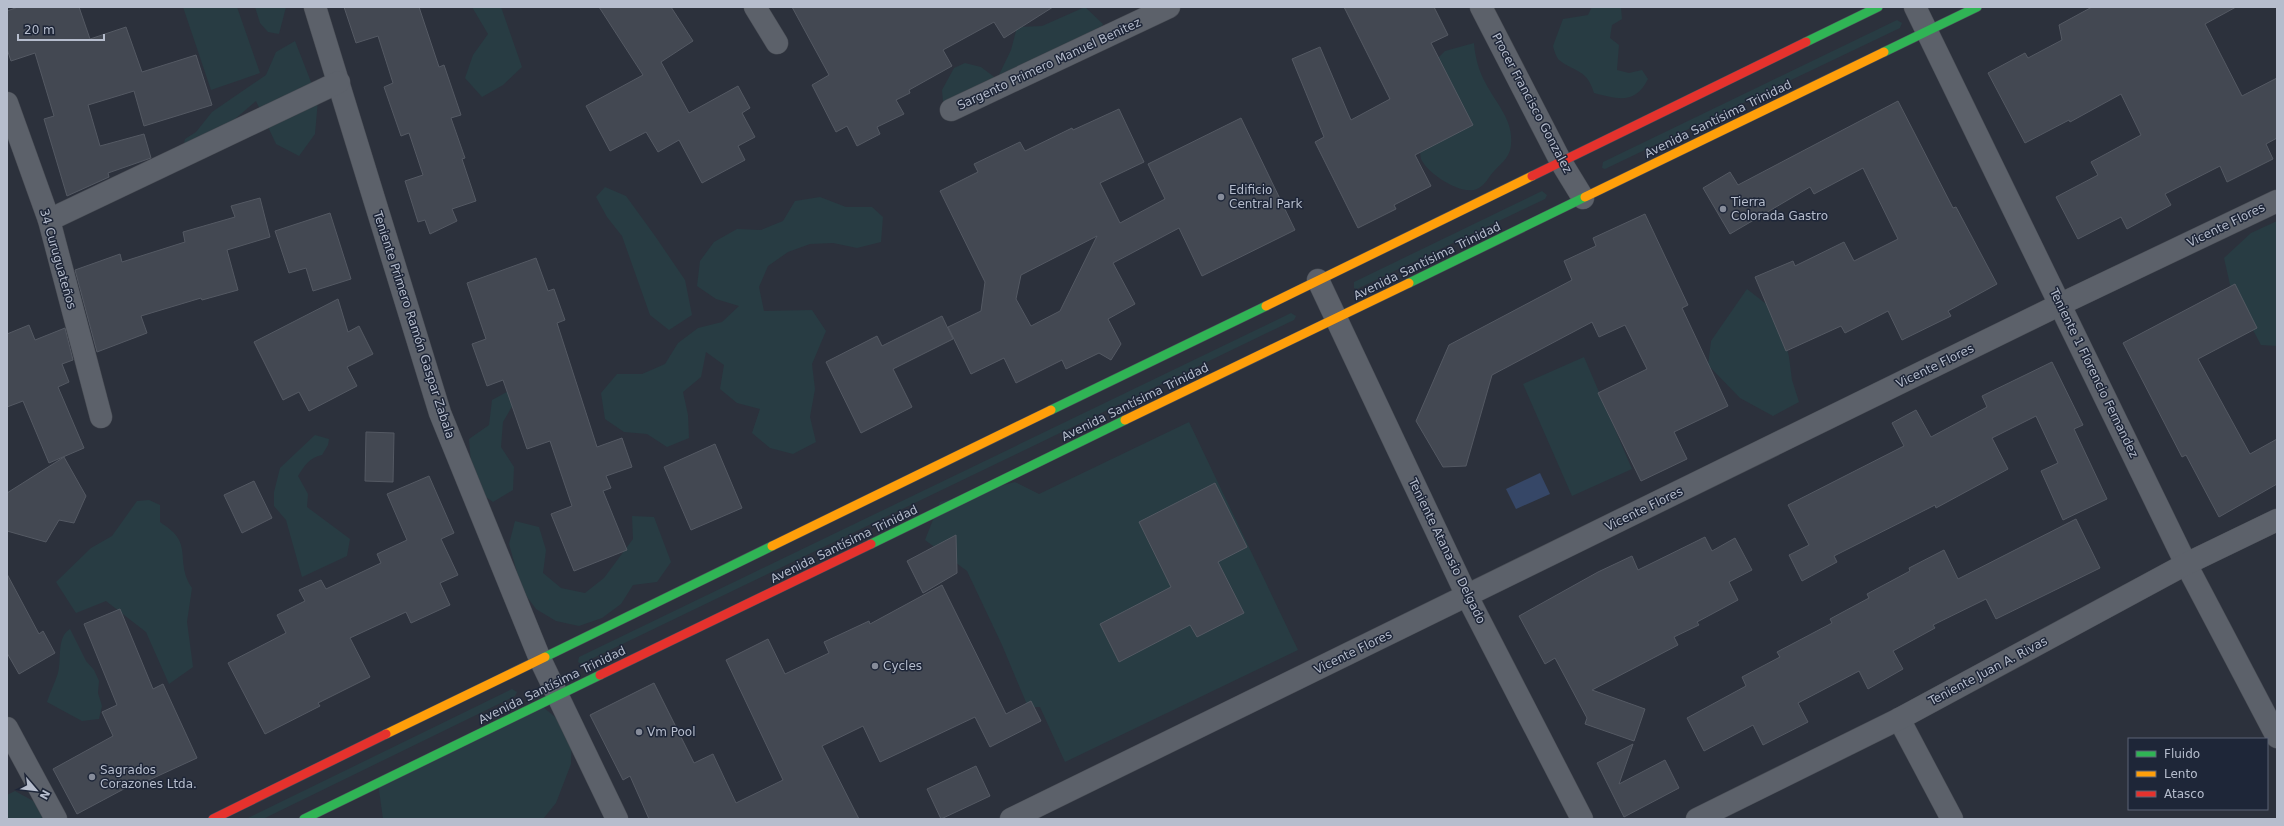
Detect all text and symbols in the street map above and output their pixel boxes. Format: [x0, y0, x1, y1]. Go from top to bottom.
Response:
street label: Sargento Primero Manuel Benitez [955, 15, 1143, 113]
scale bar [18, 16, 104, 42]
text: 20 m [24, 23, 55, 37]
street label: Procer Francisco Gonzalez [1489, 31, 1575, 175]
street label: Avenida Santísima Trinidad [1642, 77, 1794, 161]
place label: Edificio Central Park [1229, 183, 1302, 211]
marker: Edificio Central Park [1216, 192, 1226, 202]
place label: Tierra Colorada Gastro [1730, 195, 1828, 223]
street label: Vicente Flores [2185, 200, 2267, 250]
marker: Tierra Colorada Gastro [1718, 204, 1728, 214]
street label: 34 Curuguateños [37, 207, 79, 311]
street label: Teniente Primero Ramón Gaspar Zabala [370, 209, 457, 441]
street label: Avenida Santísima Trinidad [1351, 219, 1503, 303]
street label: Teniente 1 Florencio Fernandez [2046, 285, 2141, 460]
street label: Vicente Flores [1894, 341, 1976, 391]
street label: Avenida Santísima Trinidad [1059, 360, 1211, 444]
street label: Teniente Atanasio Delgado [1405, 475, 1488, 626]
street label: Vicente Flores [1603, 484, 1685, 534]
street label: Avenida Santísima Trinidad [768, 502, 920, 586]
street label: Vicente Flores [1312, 627, 1394, 677]
street label: Teniente Juan A. Rivas [1925, 634, 2050, 709]
street label: Avenida Santísima Trinidad [476, 643, 628, 727]
place label: Cycles [883, 659, 922, 673]
marker: Cycles [870, 661, 880, 671]
place label: Vm Pool [647, 725, 696, 739]
marker: Vm Pool [634, 727, 644, 737]
legend [2128, 738, 2268, 810]
text: Fluido [2164, 747, 2200, 761]
place label: Sagrados Corazones Ltda. [100, 763, 197, 791]
text: Lento [2164, 767, 2198, 781]
north arrow [16, 770, 56, 810]
marker: Sagrados Corazones Ltda. [87, 772, 97, 782]
text: N [36, 787, 52, 802]
text: Atasco [2164, 787, 2204, 801]

